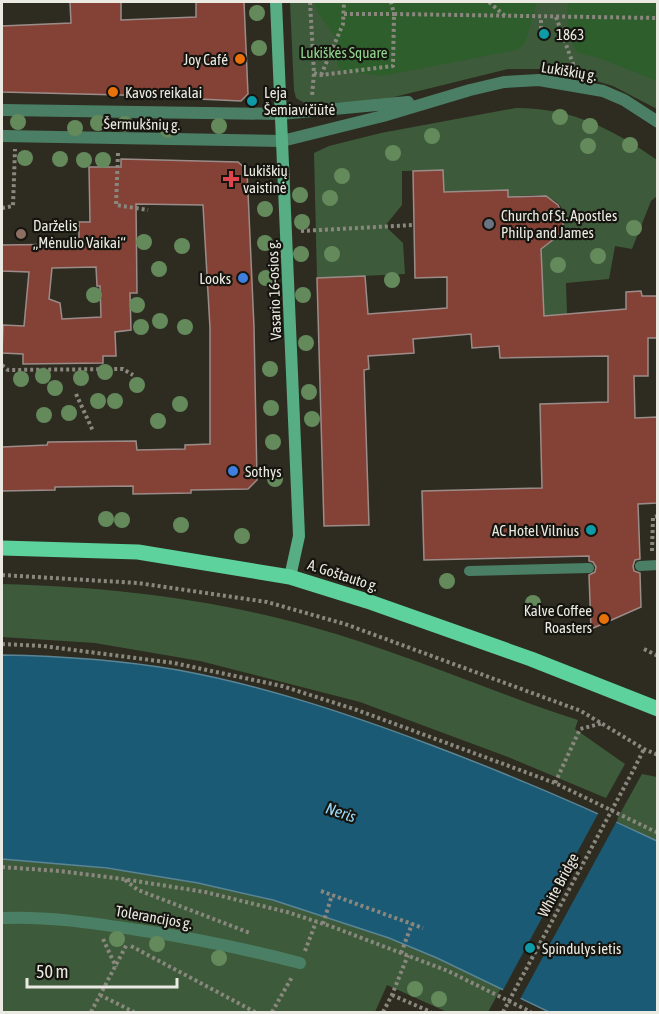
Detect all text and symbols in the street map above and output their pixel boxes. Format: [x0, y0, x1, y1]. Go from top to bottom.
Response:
place label: 1863 [556, 26, 584, 43]
marker: 1863 [537, 27, 551, 41]
park label: Lukiškės Square [300, 44, 388, 61]
place label: Joy Café [183, 51, 228, 68]
marker: Joy Café [233, 52, 247, 66]
street label: Lukiškių g. [540, 58, 598, 84]
place label: Kavos reikalai [125, 84, 202, 101]
place label: Leja Šemiavičiūtė [264, 84, 335, 118]
marker: Kavos reikalai [106, 85, 120, 99]
marker: Leja Šemiavičiūtė [245, 94, 259, 108]
street label: Šermukšnių g. [104, 115, 181, 133]
place label: Lukiškių vaistinė [243, 162, 288, 196]
marker: Lukiškių vaistinė [224, 172, 238, 186]
place label: Church of St. Apostles Philip and James [501, 207, 617, 241]
place label: Darželis „Mėnulio Vaikai“ [33, 217, 126, 251]
marker: Church of St. Apostles Philip and James [482, 217, 496, 231]
marker: Darželis „Mėnulio Vaikai“ [14, 227, 28, 241]
street label: Vasario 16-osios g. [264, 239, 284, 340]
place label: Looks [199, 270, 231, 287]
marker: Looks [236, 271, 250, 285]
place label: Sothys [245, 463, 281, 480]
marker: Sothys [226, 464, 240, 478]
place label: AC Hotel Vilnius [492, 522, 579, 539]
marker: AC Hotel Vilnius [584, 523, 598, 537]
street label: A. Goštauto g. [306, 556, 381, 595]
place label: Kalve Coffee Roasters [524, 602, 592, 636]
marker: Kalve Coffee Roasters [597, 612, 611, 626]
water label: Neris [324, 798, 359, 826]
street label: White Bridge [534, 850, 582, 920]
street label: Tolerancijos g. [114, 902, 194, 932]
place label: Spindulys ietis [542, 940, 621, 957]
marker: Spindulys ietis [523, 941, 537, 955]
scale bar [27, 951, 177, 989]
text: 50 m [36, 961, 68, 982]

